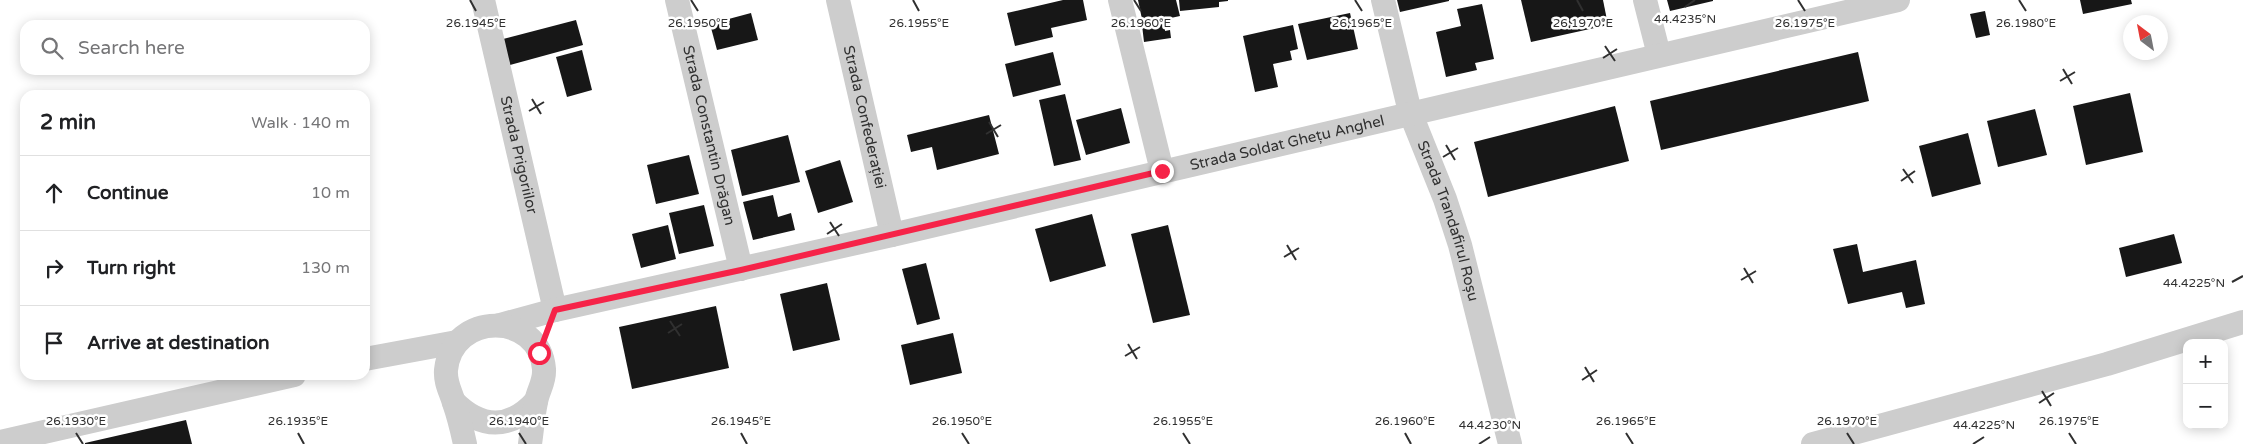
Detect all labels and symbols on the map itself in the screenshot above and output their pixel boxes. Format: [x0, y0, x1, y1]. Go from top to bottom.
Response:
text: 44.4235°N [1654, 12, 1716, 26]
north arrow [2123, 15, 2168, 60]
text: 26.1945°E [446, 16, 506, 30]
text: 26.1950°E [668, 16, 729, 30]
text: 26.1955°E [889, 16, 949, 30]
text: 26.1960°E [1111, 16, 1172, 30]
text: 26.1965°E [1332, 16, 1392, 30]
text: 26.1970°E [1553, 16, 1614, 30]
text: 26.1975°E [1775, 16, 1835, 30]
text: 26.1980°E [1996, 16, 2057, 30]
street label: Strada Constantin Drăgan [679, 43, 739, 227]
street label: Strada Confederației [840, 44, 890, 190]
street label: Strada Prigoriilor [497, 94, 541, 216]
street label: Strada Soldat Ghețu Anghel [1188, 111, 1386, 174]
street label: Strada Trandafirul Roșu [1413, 138, 1483, 303]
route end [1151, 160, 1174, 183]
text: 44.4225°N [2163, 276, 2225, 290]
route start [528, 342, 551, 365]
text: 26.1930°E [46, 414, 107, 428]
text: 26.1935°E [268, 414, 328, 428]
text: 26.1940°E [489, 414, 550, 428]
text: 26.1945°E [711, 414, 771, 428]
text: 26.1950°E [932, 414, 993, 428]
text: 26.1955°E [1153, 414, 1213, 428]
text: 26.1960°E [1375, 414, 1436, 428]
text: 26.1965°E [1596, 414, 1656, 428]
text: 26.1970°E [1817, 414, 1878, 428]
text: 26.1975°E [2039, 414, 2099, 428]
text: 44.4230°N [1459, 418, 1521, 432]
text: 44.4225°N [1953, 418, 2015, 432]

